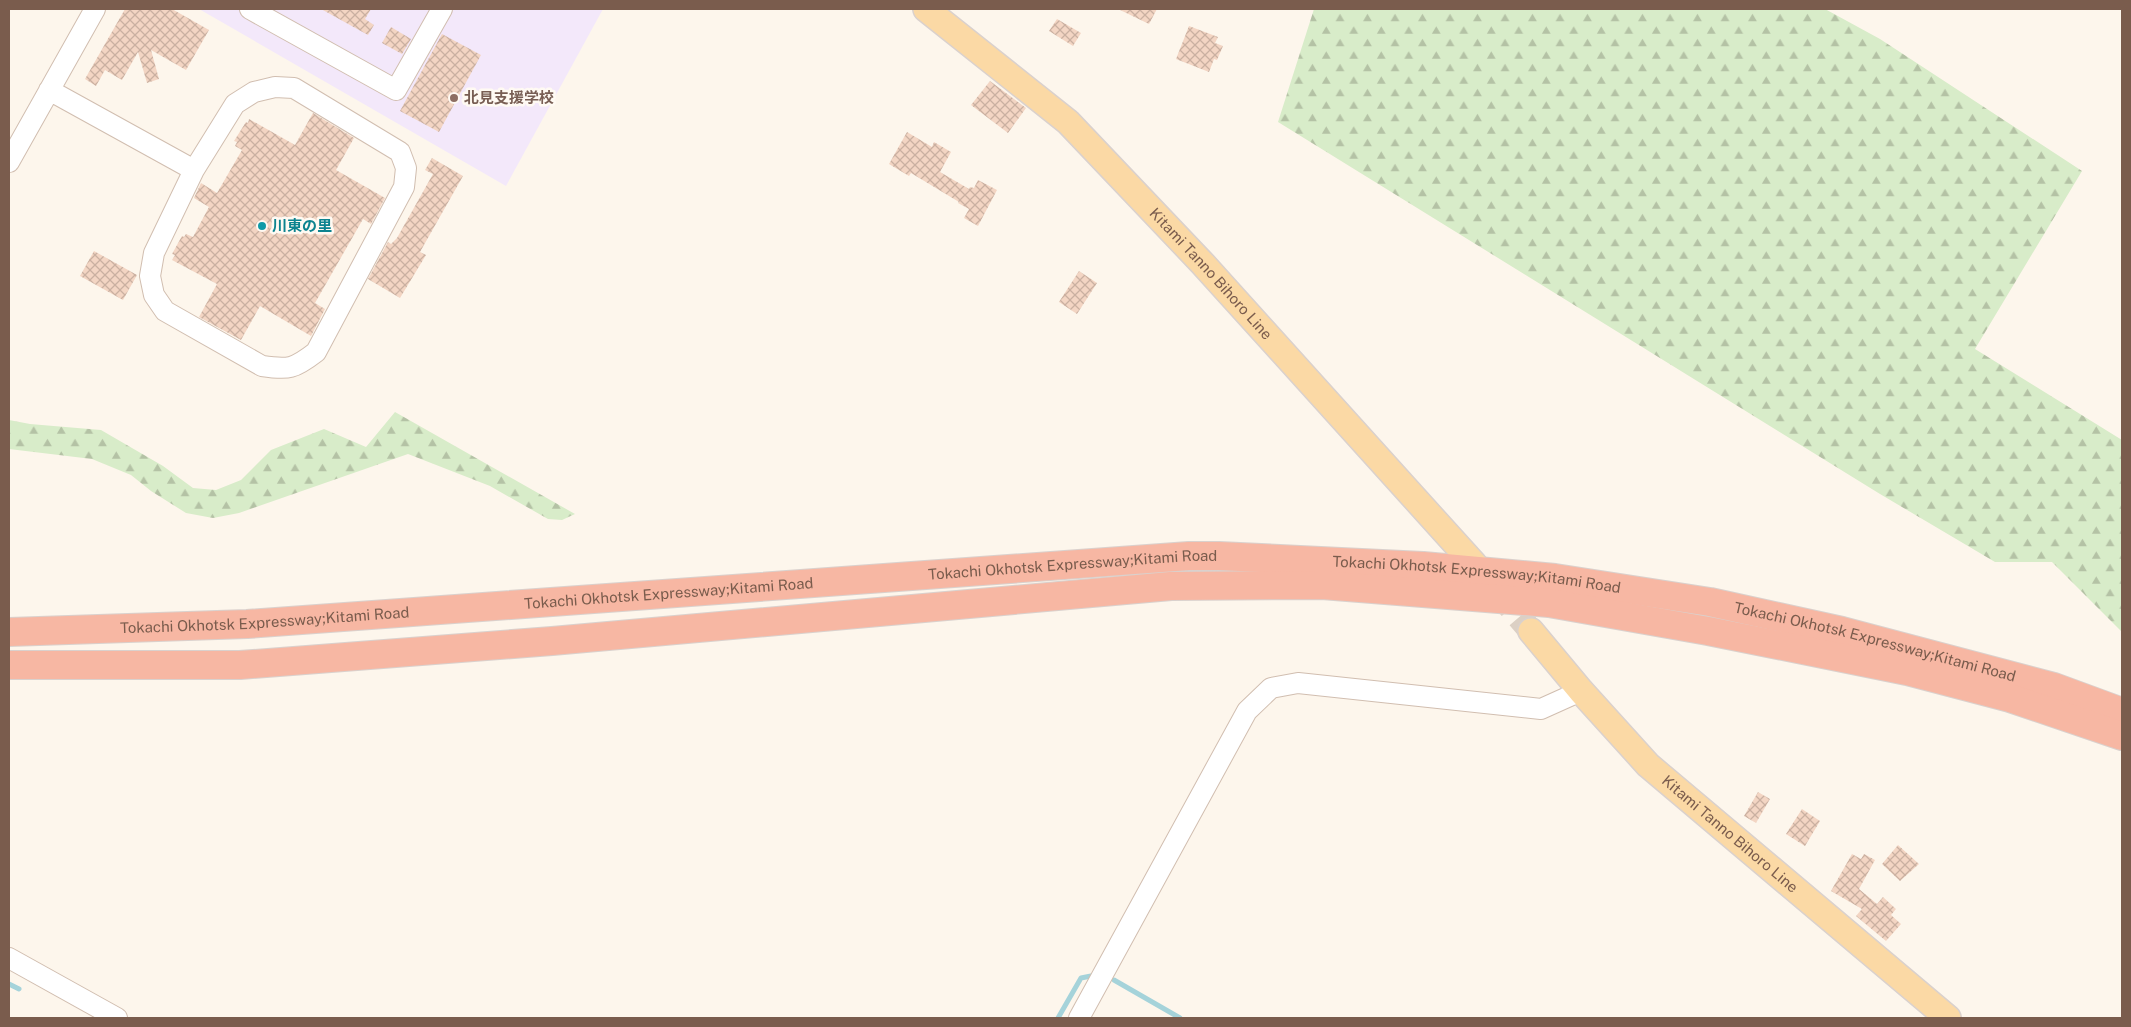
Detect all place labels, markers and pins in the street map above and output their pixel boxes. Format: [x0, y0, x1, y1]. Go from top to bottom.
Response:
place label: 北見支援学校 [464, 89, 554, 106]
marker: 北見支援学校 [448, 92, 460, 104]
place label: 川東の里 [272, 217, 332, 234]
marker: 川東の里 [256, 220, 268, 232]

